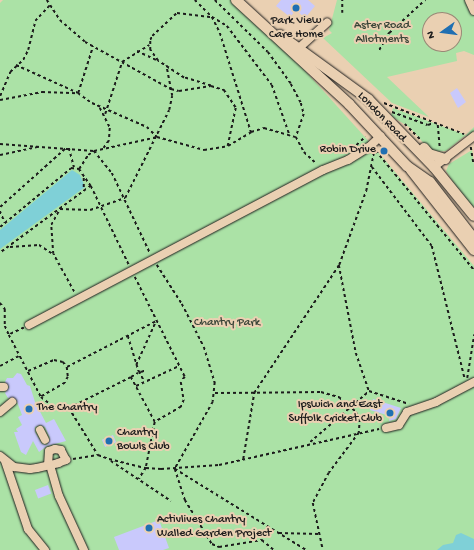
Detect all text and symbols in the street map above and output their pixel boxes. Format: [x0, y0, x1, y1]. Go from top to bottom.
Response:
marker: Park View Care Home [291, 3, 301, 13]
north arrow [422, 12, 462, 52]
place label: Park View Care Home [269, 15, 323, 43]
park label: Aster Road Allotments [354, 20, 410, 48]
text: N [425, 30, 438, 40]
street label: London Road [353, 90, 409, 146]
place label: Robin Drive [320, 144, 376, 158]
marker: Robin Drive [379, 146, 389, 156]
park label: Chantry Park [194, 317, 260, 331]
place label: Ipswich and East Suffolk Cricket Club [289, 399, 382, 427]
place label: The Chantry [37, 402, 97, 416]
marker: The Chantry [24, 404, 34, 414]
marker: Ipswich and East Suffolk Cricket Club [385, 408, 395, 418]
place label: Chantry Bowls Club [117, 427, 170, 455]
marker: Chantry Bowls Club [104, 436, 114, 446]
place label: Activlives Chantry Walled Garden Project [157, 514, 271, 542]
marker: Activlives Chantry Walled Garden Project [144, 523, 154, 533]

